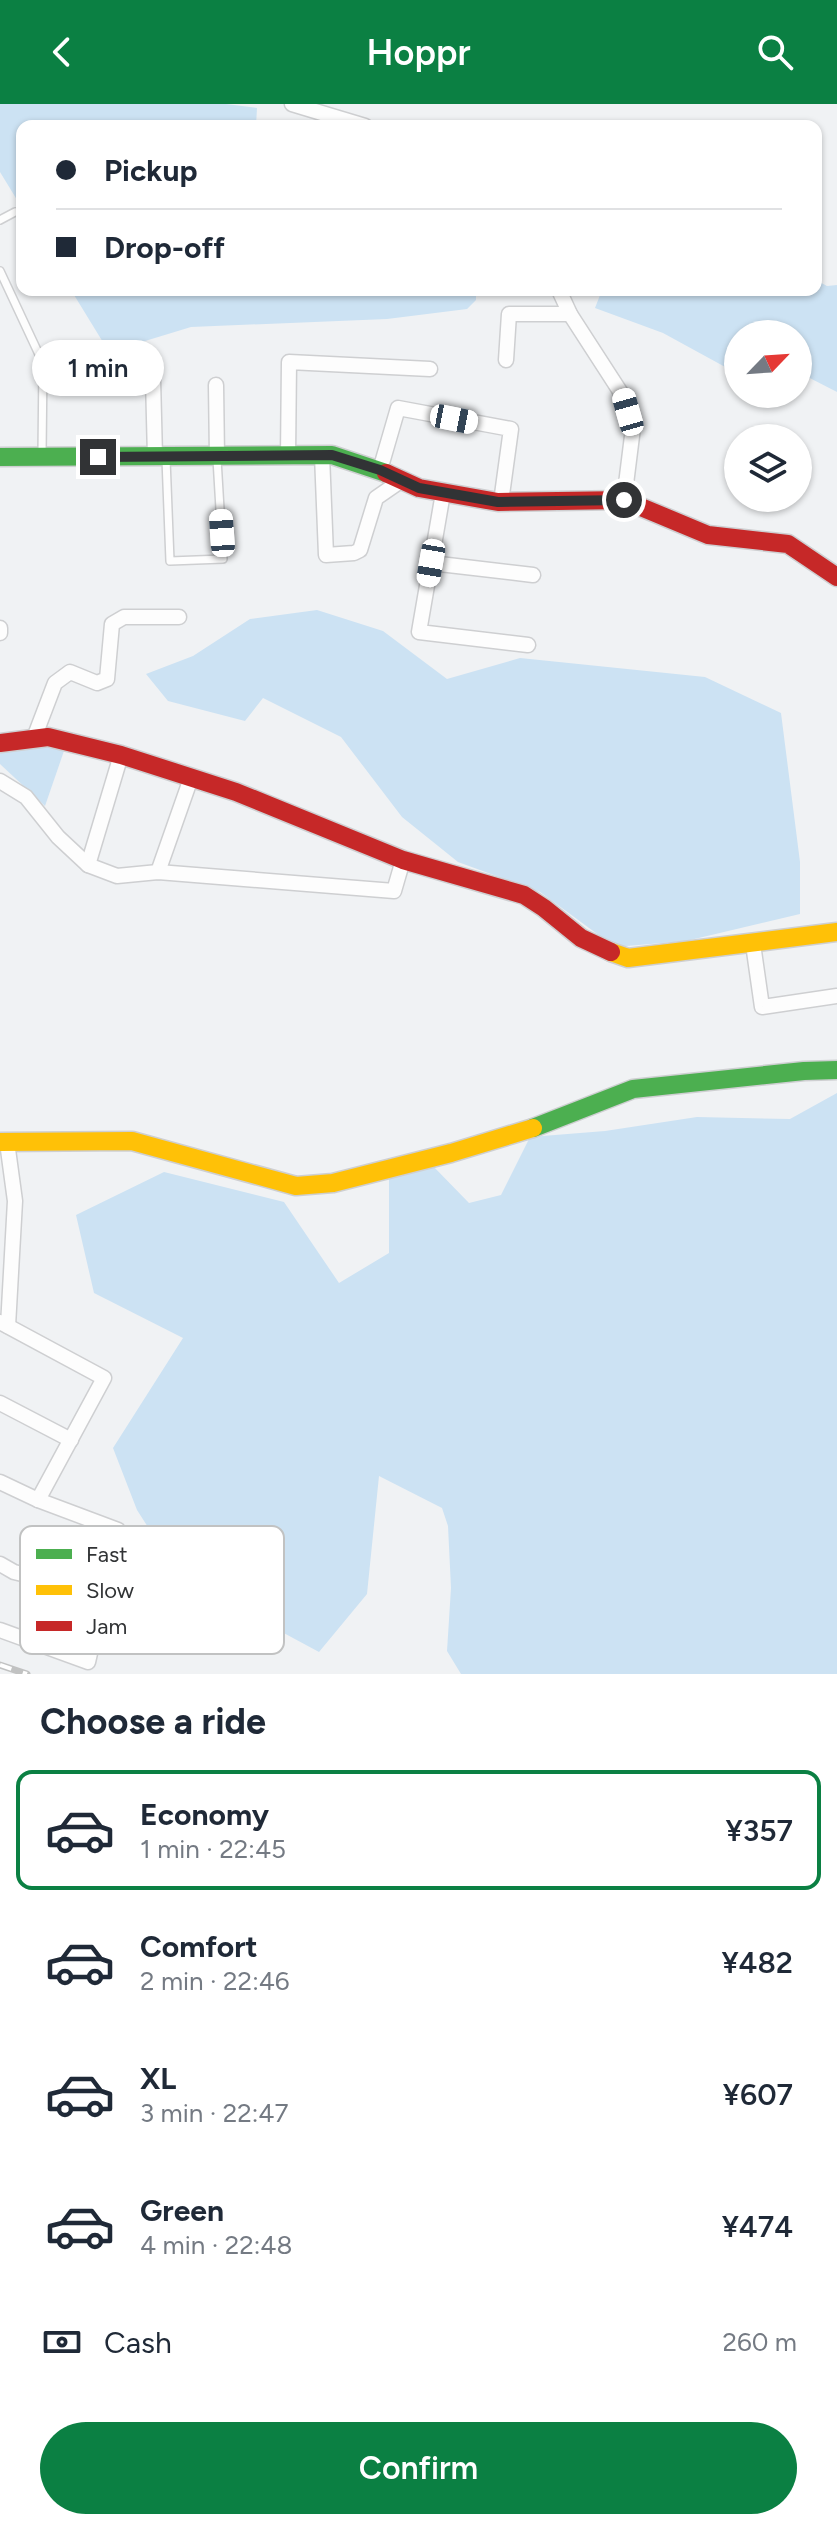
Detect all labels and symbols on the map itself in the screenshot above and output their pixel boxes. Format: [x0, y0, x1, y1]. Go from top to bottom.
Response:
north arrow [724, 320, 812, 408]
callout: 1 min [32, 341, 164, 397]
car [610, 386, 646, 438]
car [428, 403, 480, 435]
route end [80, 439, 116, 475]
route start [606, 482, 642, 518]
car [208, 508, 236, 558]
car [415, 537, 447, 589]
legend [20, 1526, 284, 1654]
text: Fast [86, 1541, 128, 1568]
text: Slow [86, 1577, 135, 1604]
text: Jam [86, 1613, 127, 1640]

